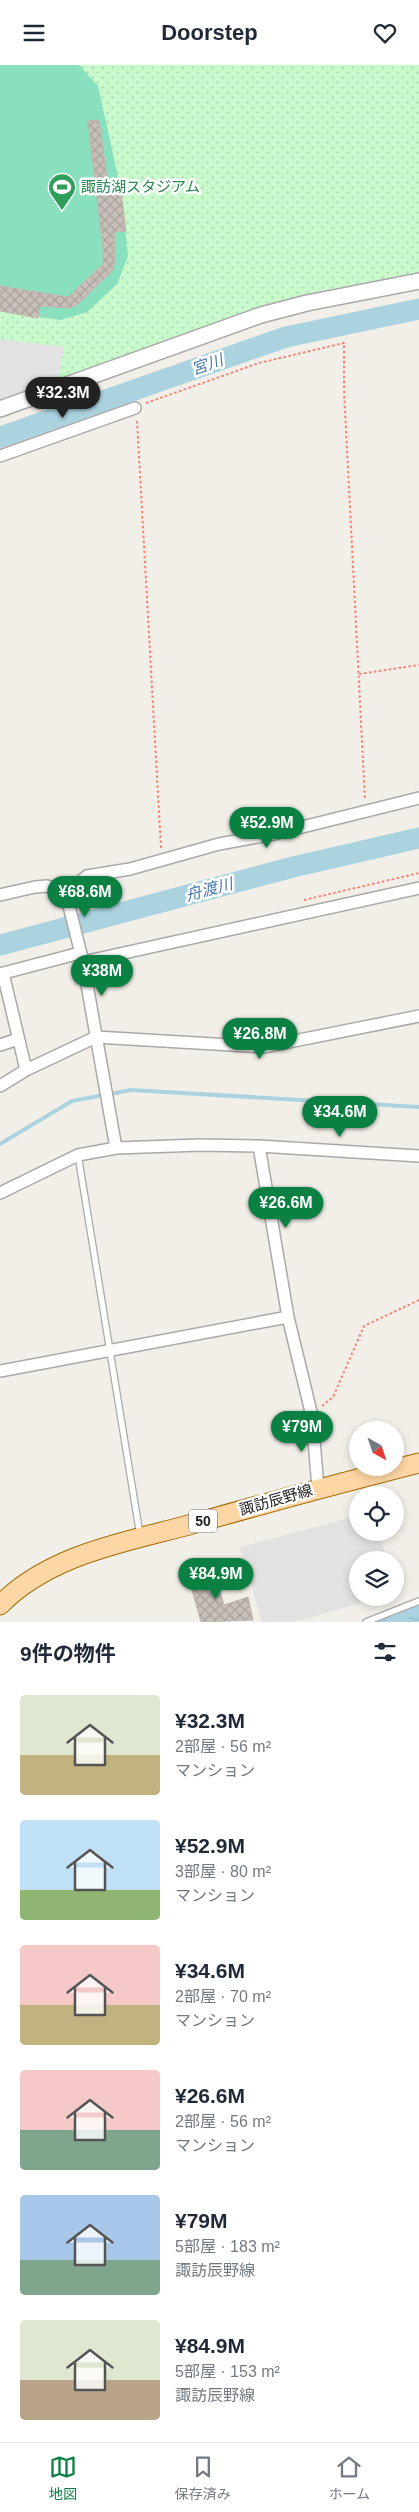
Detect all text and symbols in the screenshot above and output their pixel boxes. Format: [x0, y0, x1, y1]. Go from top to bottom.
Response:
icon: menu [20, 19, 48, 47]
icon: heart [371, 19, 399, 47]
text: Doorstep [161, 20, 258, 45]
sports icon: 諏訪湖スタジアム [47, 172, 77, 211]
place label: 諏訪湖スタジアム [81, 178, 200, 195]
water label: 宮川 [189, 351, 227, 378]
pin: ¥32.3M [22, 377, 104, 419]
text: ¥32.3M [36, 384, 90, 401]
pin: ¥52.9M [226, 807, 308, 849]
text: ¥52.9M [240, 814, 294, 831]
pin: ¥68.6M [44, 875, 126, 918]
water label: 舟渡川 [184, 875, 236, 904]
text: ¥68.6M [58, 883, 112, 900]
pin: ¥38M [72, 955, 132, 997]
text: ¥38M [82, 962, 122, 979]
pin: ¥26.8M [219, 1017, 301, 1060]
text: ¥26.8M [233, 1025, 287, 1042]
pin: ¥34.6M [299, 1095, 381, 1138]
text: ¥34.6M [313, 1103, 367, 1120]
pin: ¥26.6M [245, 1187, 327, 1229]
text: ¥26.6M [259, 1194, 313, 1211]
pin: ¥79M [272, 1411, 332, 1453]
text: ¥79M [282, 1418, 322, 1435]
north arrow [349, 1421, 404, 1476]
map controls [349, 1421, 404, 1606]
street label: 諏訪辰野線 [237, 1481, 314, 1518]
button: locate [349, 1486, 404, 1541]
road number: 50 [189, 1509, 217, 1533]
button: layers [349, 1551, 404, 1606]
pin: ¥84.9M [175, 1557, 257, 1600]
text: ¥84.9M [189, 1565, 243, 1582]
icon: filters [371, 1638, 399, 1666]
text: 9件の物件 [20, 1642, 116, 1665]
text: ¥32.3M [175, 1709, 245, 1732]
icon: home [60, 1715, 120, 1775]
text: 2部屋 · 56 m² [175, 1738, 271, 1755]
text: マンション [175, 1762, 255, 1779]
text: ¥52.9M [175, 1834, 245, 1857]
icon: home [60, 1840, 120, 1900]
text: 3部屋 · 80 m² [175, 1863, 271, 1880]
text: マンション [175, 1887, 255, 1904]
text: ¥34.6M [175, 1959, 245, 1982]
icon: home [60, 1965, 120, 2025]
text: 2部屋 · 70 m² [175, 1988, 271, 2005]
text: マンション [175, 2012, 255, 2029]
text: ¥26.6M [175, 2084, 245, 2107]
icon: home [60, 2090, 120, 2150]
text: 2部屋 · 56 m² [175, 2113, 271, 2130]
text: マンション [175, 2137, 255, 2154]
text: ¥79M [175, 2209, 228, 2232]
icon: home [60, 2215, 120, 2275]
text: 5部屋 · 183 m² [175, 2238, 280, 2255]
text: 諏訪辰野線 [175, 2262, 255, 2279]
text: ¥84.9M [175, 2334, 245, 2357]
icon: home [60, 2340, 120, 2400]
text: 5部屋 · 153 m² [175, 2363, 280, 2380]
text: 諏訪辰野線 [175, 2387, 255, 2404]
tab: 地図 [49, 2453, 77, 2503]
tab: 保存済み [175, 2453, 231, 2503]
tab: ホーム [328, 2453, 370, 2503]

